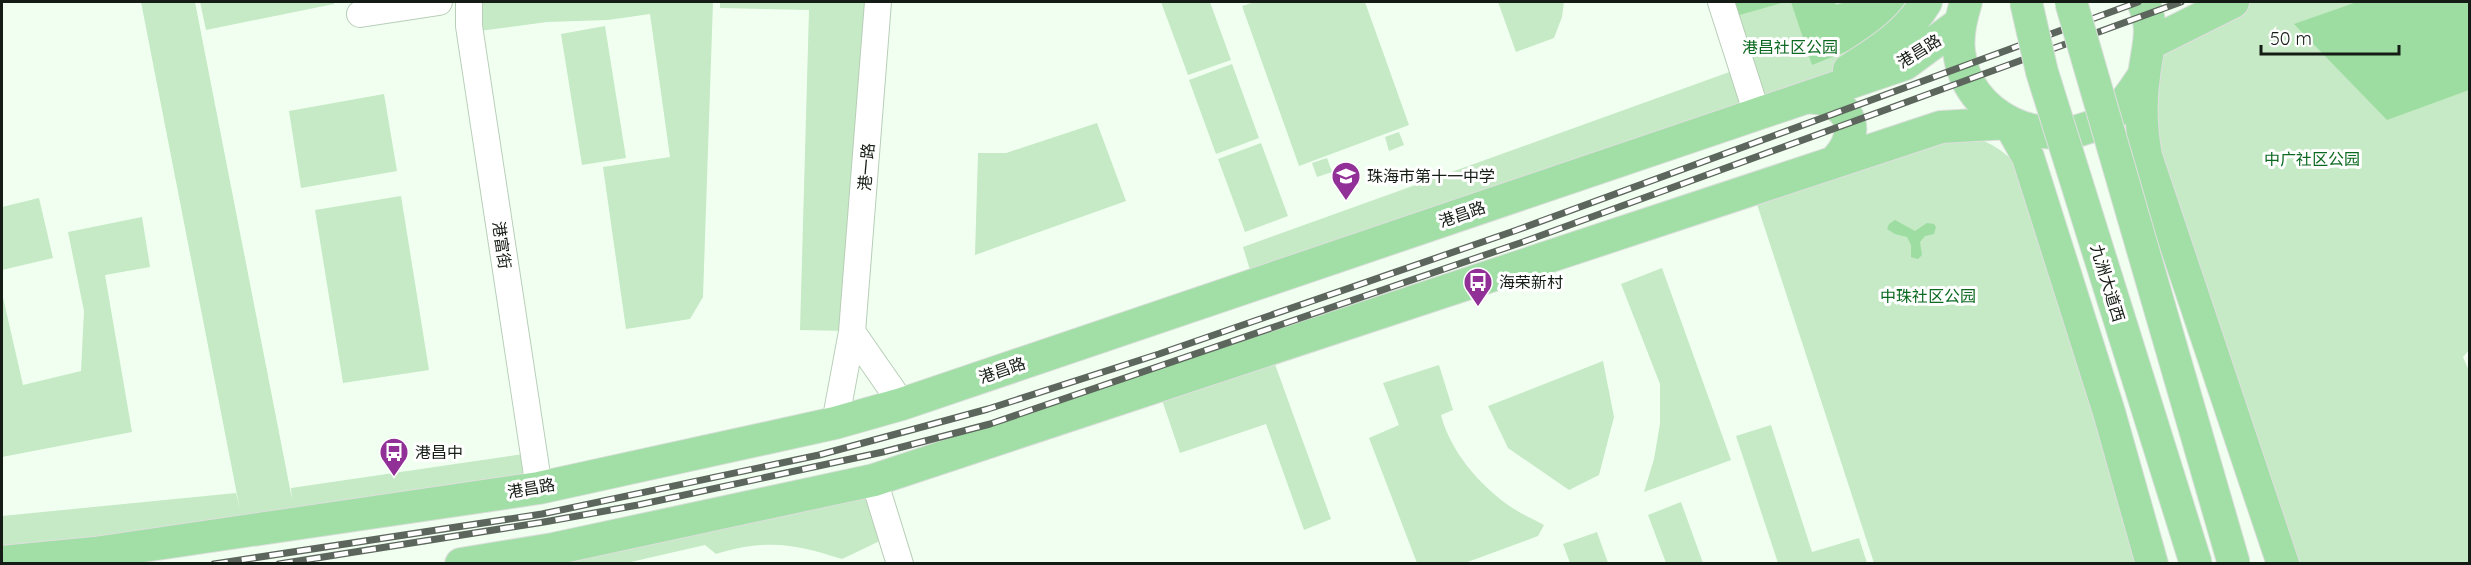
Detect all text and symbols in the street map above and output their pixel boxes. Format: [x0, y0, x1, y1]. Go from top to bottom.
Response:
scale bar [2261, 18, 2399, 56]
text: 50 m [2270, 27, 2312, 50]
street label: 港昌路 [1893, 30, 1945, 72]
park label: 港昌社区公园 [1742, 37, 1838, 57]
street label: 港一路 [854, 142, 878, 192]
park label: 中广社区公园 [2264, 149, 2360, 169]
school or university icon: 珠海市第十一中学 [1330, 160, 1362, 202]
place label: 珠海市第十一中学 [1367, 166, 1495, 186]
street label: 港昌路 [1436, 197, 1488, 231]
street label: 港富街 [489, 220, 515, 270]
street label: 九洲大道西 [2087, 242, 2129, 324]
bus stop icon: 海荣新村 [1462, 266, 1494, 308]
place label: 海荣新村 [1499, 272, 1563, 292]
park label: 中珠社区公园 [1880, 286, 1976, 306]
street label: 港昌路 [976, 353, 1028, 387]
bus stop icon: 港昌中 [378, 436, 410, 478]
place label: 港昌中 [415, 442, 463, 462]
street label: 港昌路 [506, 474, 556, 502]

